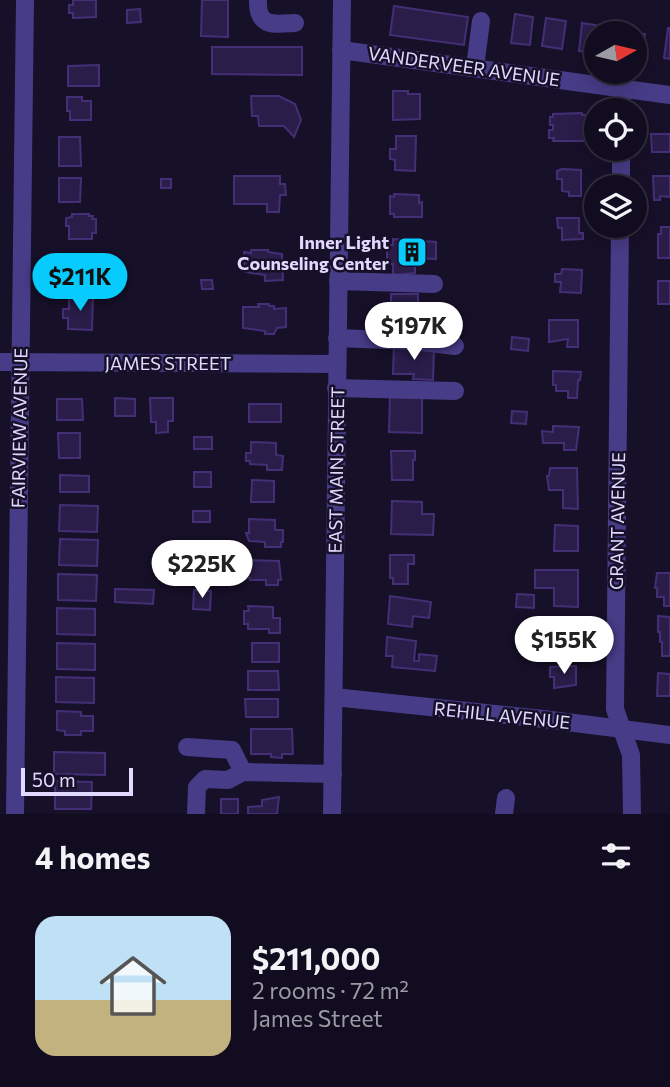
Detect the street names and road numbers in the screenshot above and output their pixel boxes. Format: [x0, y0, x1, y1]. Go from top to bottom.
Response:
street label: VANDERVEER AVENUE [367, 42, 561, 90]
street label: FAIRVIEW AVENUE [7, 348, 31, 508]
street label: JAMES STREET [105, 352, 231, 374]
street label: EAST MAIN STREET [324, 386, 348, 554]
street label: GRANT AVENUE [605, 452, 629, 590]
street label: REHILL AVENUE [433, 697, 571, 733]

